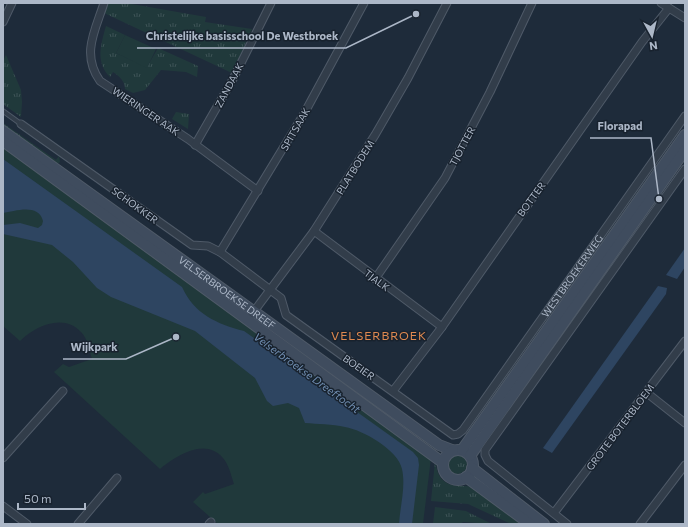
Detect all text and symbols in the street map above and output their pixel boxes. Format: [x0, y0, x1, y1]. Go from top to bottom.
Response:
north arrow [632, 16, 672, 56]
callout: Christelijke basisschool De Westbroek [137, 25, 346, 48]
text: Christelijke basisschool De Westbroek [146, 29, 339, 42]
text: N [648, 39, 658, 53]
street label: ZANDAAK [212, 60, 246, 109]
street label: WIERINGER AAK [110, 84, 182, 138]
street label: SPITSAAK [278, 105, 312, 153]
callout: Florapad [590, 115, 651, 138]
text: Florapad [598, 119, 642, 132]
street label: TJOTTER [447, 124, 477, 168]
street label: PLATBODEM [333, 138, 377, 196]
street label: BOTTER [514, 179, 548, 219]
street label: SCHOKKER [109, 184, 161, 226]
street label: WESTBROEKERWEG [539, 232, 605, 319]
street label: VELSERBROEKSE DREEF [176, 253, 278, 331]
street label: TJALK [362, 267, 392, 294]
district label: VELSERBROEK [331, 328, 427, 342]
water label: Velserbroekse Dreeftocht [252, 330, 363, 416]
callout: Wijkpark [63, 336, 126, 359]
text: Wijkpark [70, 340, 118, 353]
street label: BOEIER [341, 352, 377, 382]
street label: GROTE BOTERBLOEM [584, 381, 656, 473]
scale bar [18, 485, 85, 511]
text: 50 m [24, 491, 52, 505]

